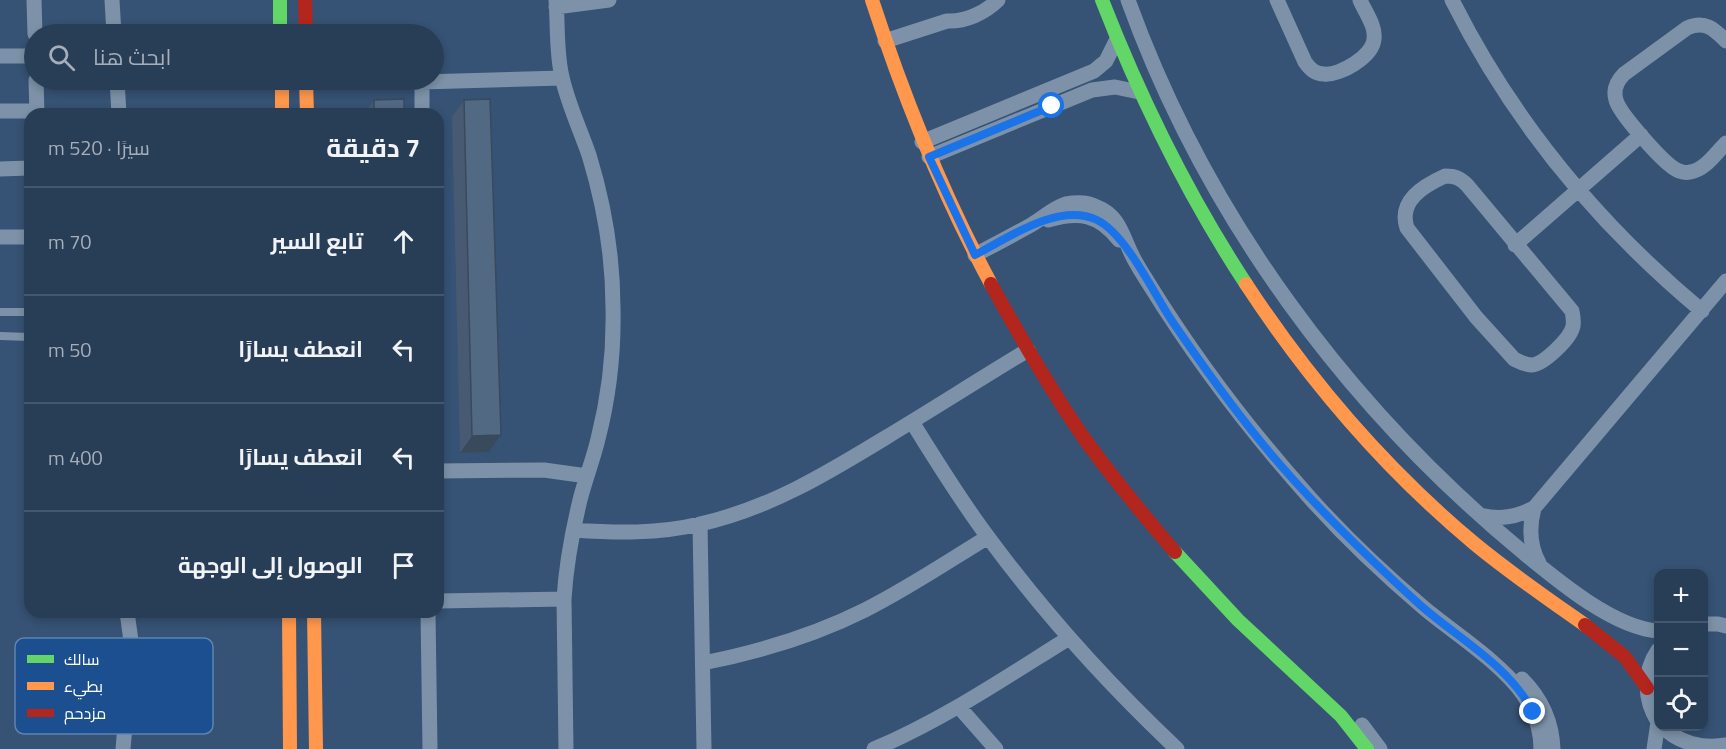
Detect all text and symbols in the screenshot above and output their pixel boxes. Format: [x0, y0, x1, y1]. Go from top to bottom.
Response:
search box [24, 24, 444, 90]
text: ابحث هنا [93, 40, 171, 74]
icon: search [45, 41, 78, 74]
route start [1038, 92, 1064, 118]
text: 7 دقيقة [326, 128, 420, 167]
text: سيرًا · 520 m [48, 132, 150, 163]
text: تابع السير [271, 224, 363, 258]
icon: ahead [387, 225, 420, 258]
text: 70 m [48, 226, 92, 257]
text: انعطف يسارًا [238, 332, 363, 366]
icon: left [387, 333, 420, 366]
text: 50 m [48, 334, 92, 365]
text: انعطف يسارًا [238, 440, 363, 474]
icon: left [387, 441, 420, 474]
text: 400 m [48, 442, 103, 473]
text: الوصول إلى الوجهة [178, 548, 363, 582]
icon: arrive [387, 549, 420, 582]
map controls [1654, 569, 1708, 731]
button: + [1654, 569, 1708, 623]
button: − [1654, 623, 1708, 677]
legend [15, 638, 213, 734]
text: سالك [64, 647, 99, 671]
text: بطيء [64, 674, 103, 700]
button: locate [1654, 677, 1708, 731]
route end [1519, 698, 1545, 724]
text: مزدحم [64, 701, 106, 725]

